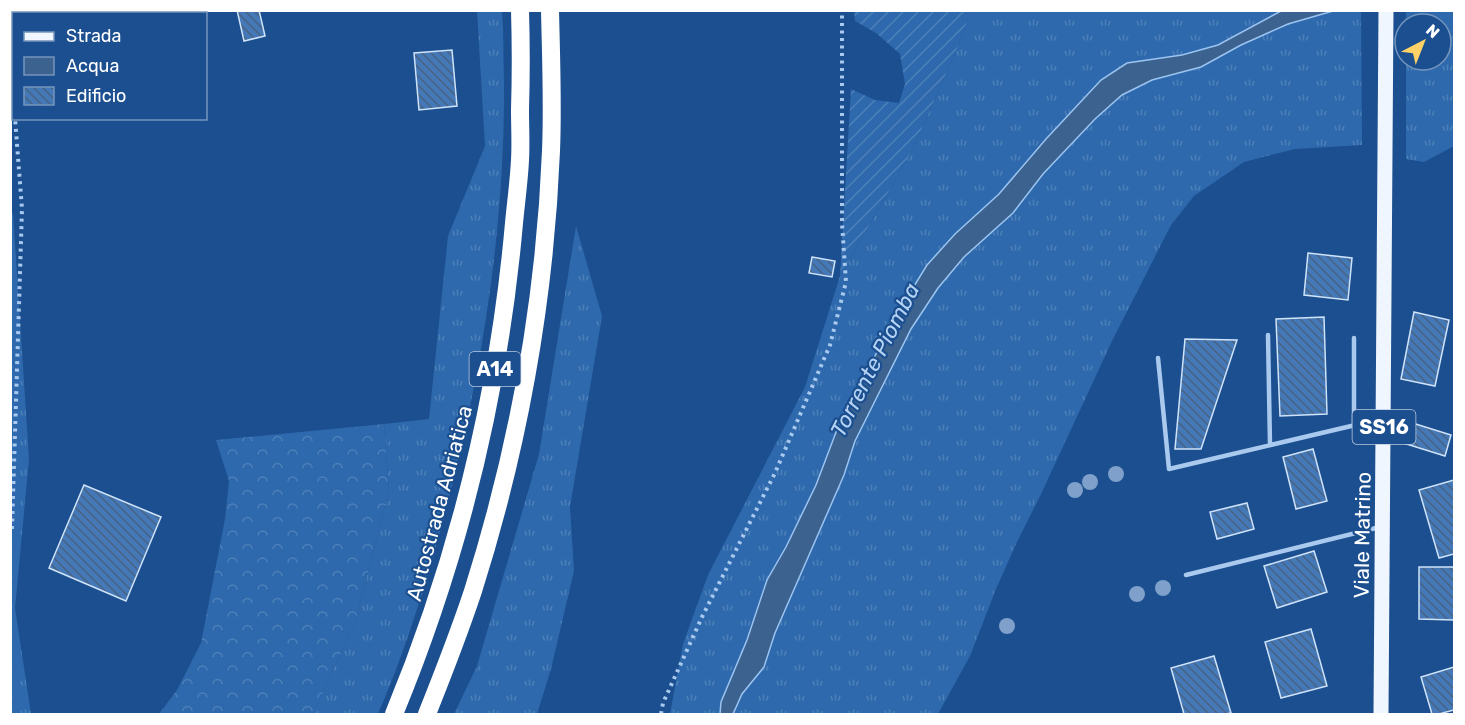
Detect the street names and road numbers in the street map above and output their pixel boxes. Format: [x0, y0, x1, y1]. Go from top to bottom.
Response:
road number: A14 [470, 352, 520, 386]
street label: Autostrada Adriatica [401, 403, 477, 603]
road number: SS16 [1352, 410, 1416, 444]
street label: Viale Matrino [1348, 471, 1376, 599]

